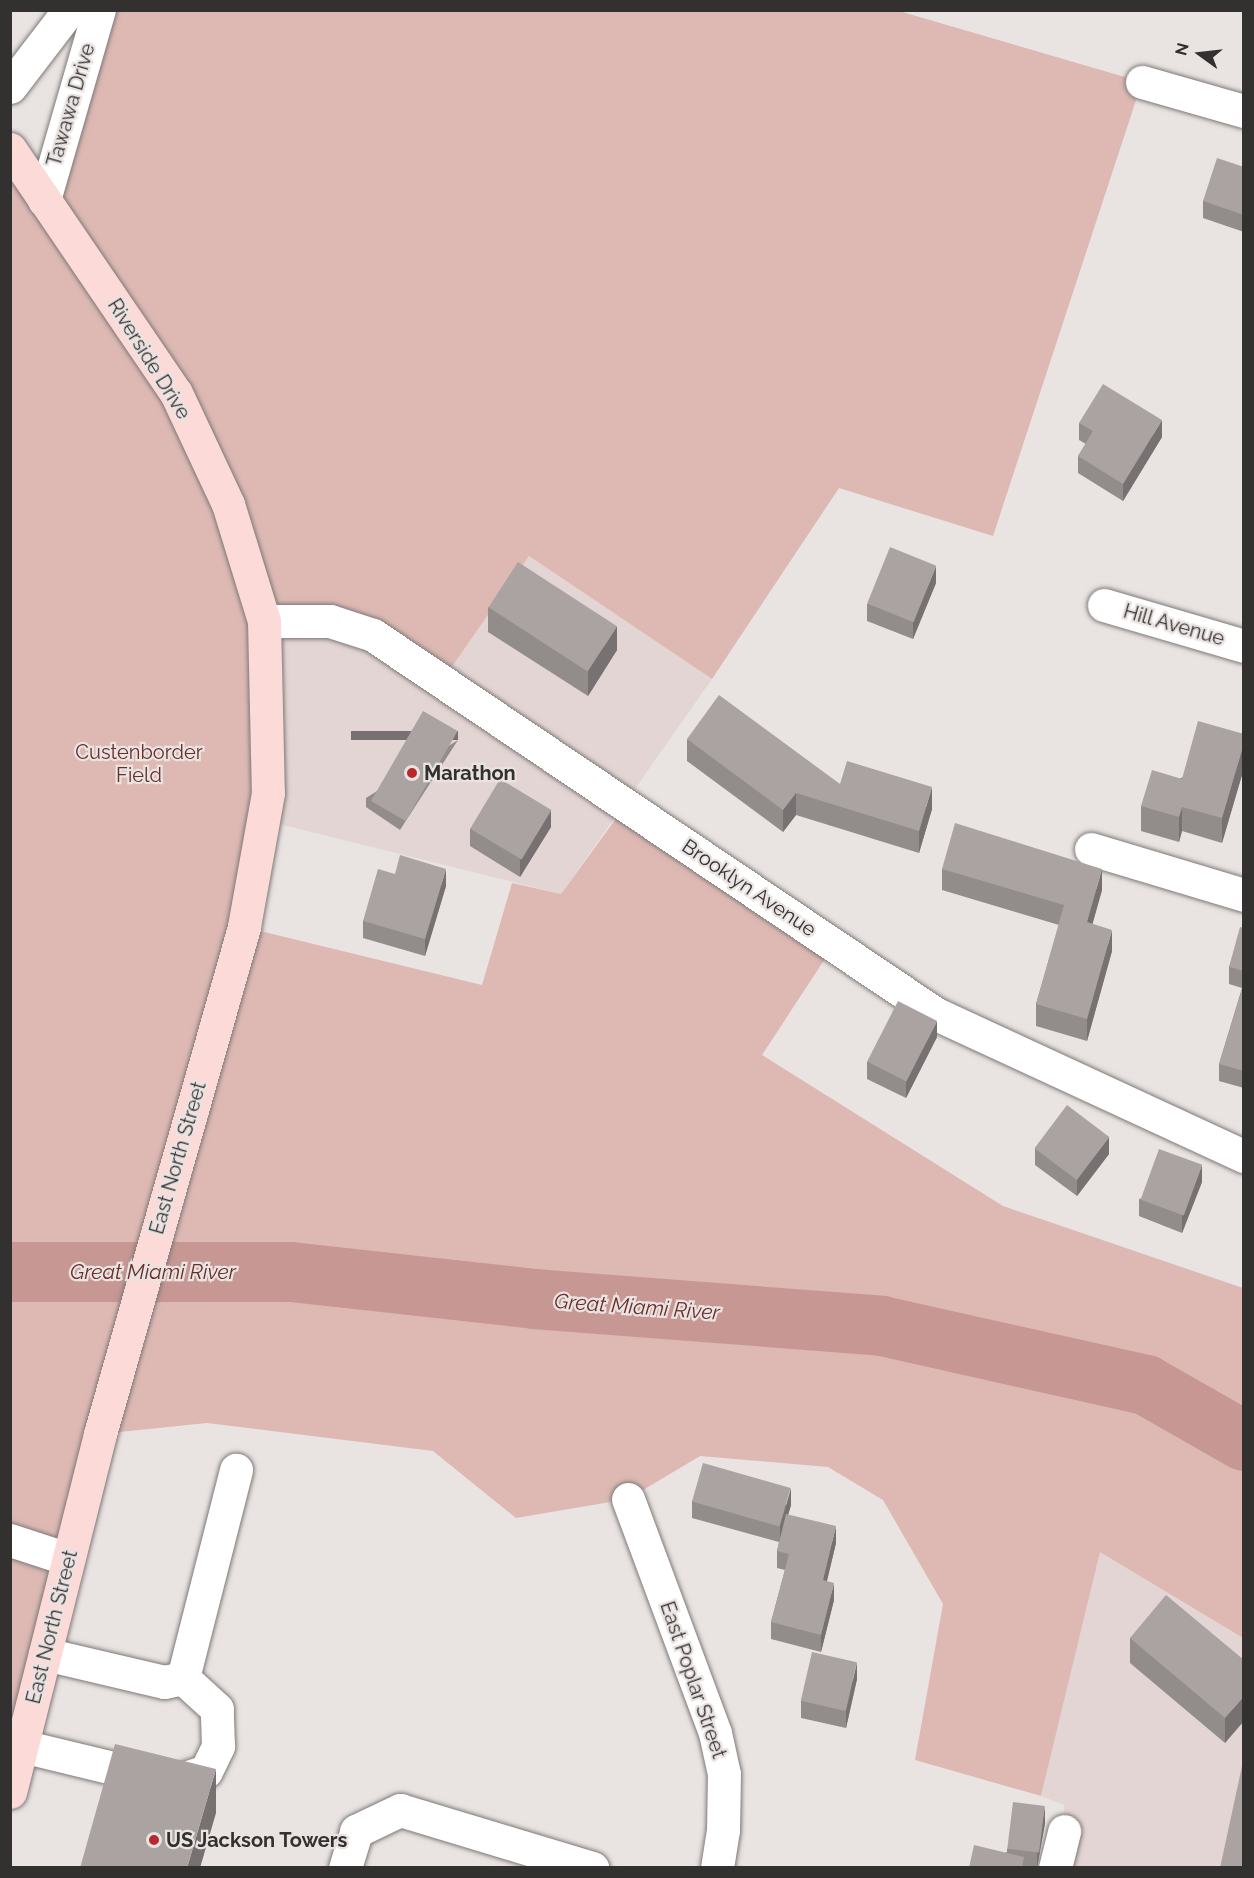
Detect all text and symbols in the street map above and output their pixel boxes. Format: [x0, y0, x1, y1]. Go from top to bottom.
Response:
north arrow [1170, 24, 1230, 84]
street label: Tawawa Drive [42, 41, 100, 169]
text: N [1171, 41, 1193, 58]
street label: Riverside Drive [102, 294, 196, 424]
street label: Hill Avenue [1120, 599, 1228, 651]
park label: Custenborder Field [75, 741, 203, 788]
place label: Marathon [424, 761, 516, 785]
marker: Marathon [405, 766, 419, 780]
street label: Brooklyn Avenue [677, 834, 821, 942]
street label: East North Street [145, 1079, 211, 1237]
water label: Great Miami River [70, 1259, 236, 1285]
water label: Great Miami River [553, 1289, 721, 1325]
street label: East North Street [21, 1548, 83, 1706]
street label: East Poplar Street [655, 1598, 731, 1762]
place label: US Jackson Towers [166, 1828, 349, 1852]
marker: US Jackson Towers [147, 1833, 161, 1847]

